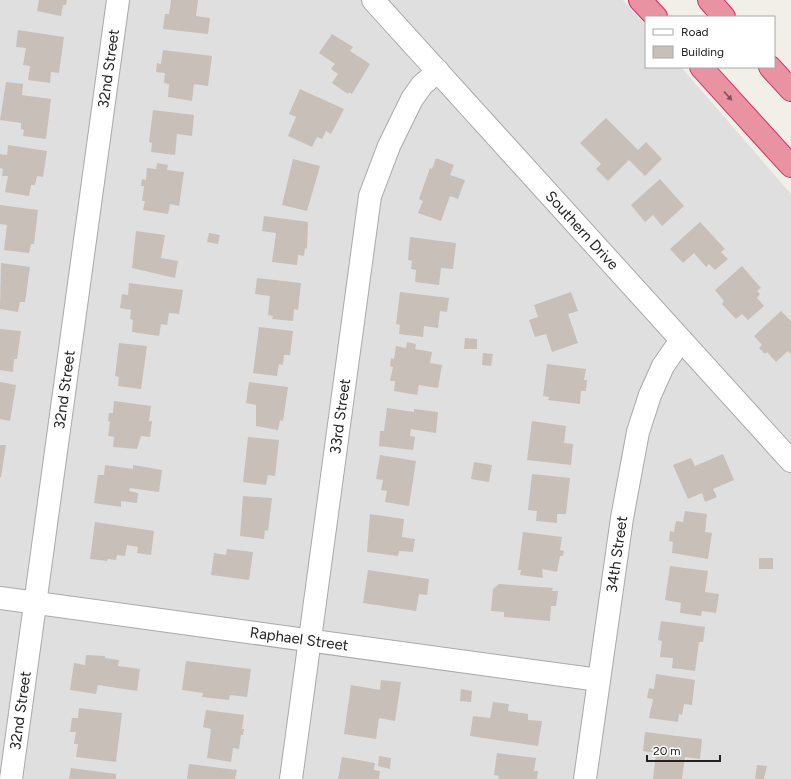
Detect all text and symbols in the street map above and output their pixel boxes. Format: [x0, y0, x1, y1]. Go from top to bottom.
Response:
legend [645, 16, 775, 68]
text: Road [681, 25, 709, 39]
street label: 32nd Street [94, 28, 123, 109]
text: Building [681, 45, 724, 59]
one-way arrow [723, 91, 732, 101]
street label: Southern Drive [541, 187, 622, 274]
street label: 32nd Street [50, 349, 79, 430]
street label: 33rd Street [326, 377, 354, 455]
street label: 34th Street [603, 514, 631, 594]
street label: Raphael Street [249, 623, 350, 655]
street label: 32nd Street [6, 670, 35, 751]
scale bar [647, 737, 720, 763]
text: 20 m [653, 744, 681, 758]

